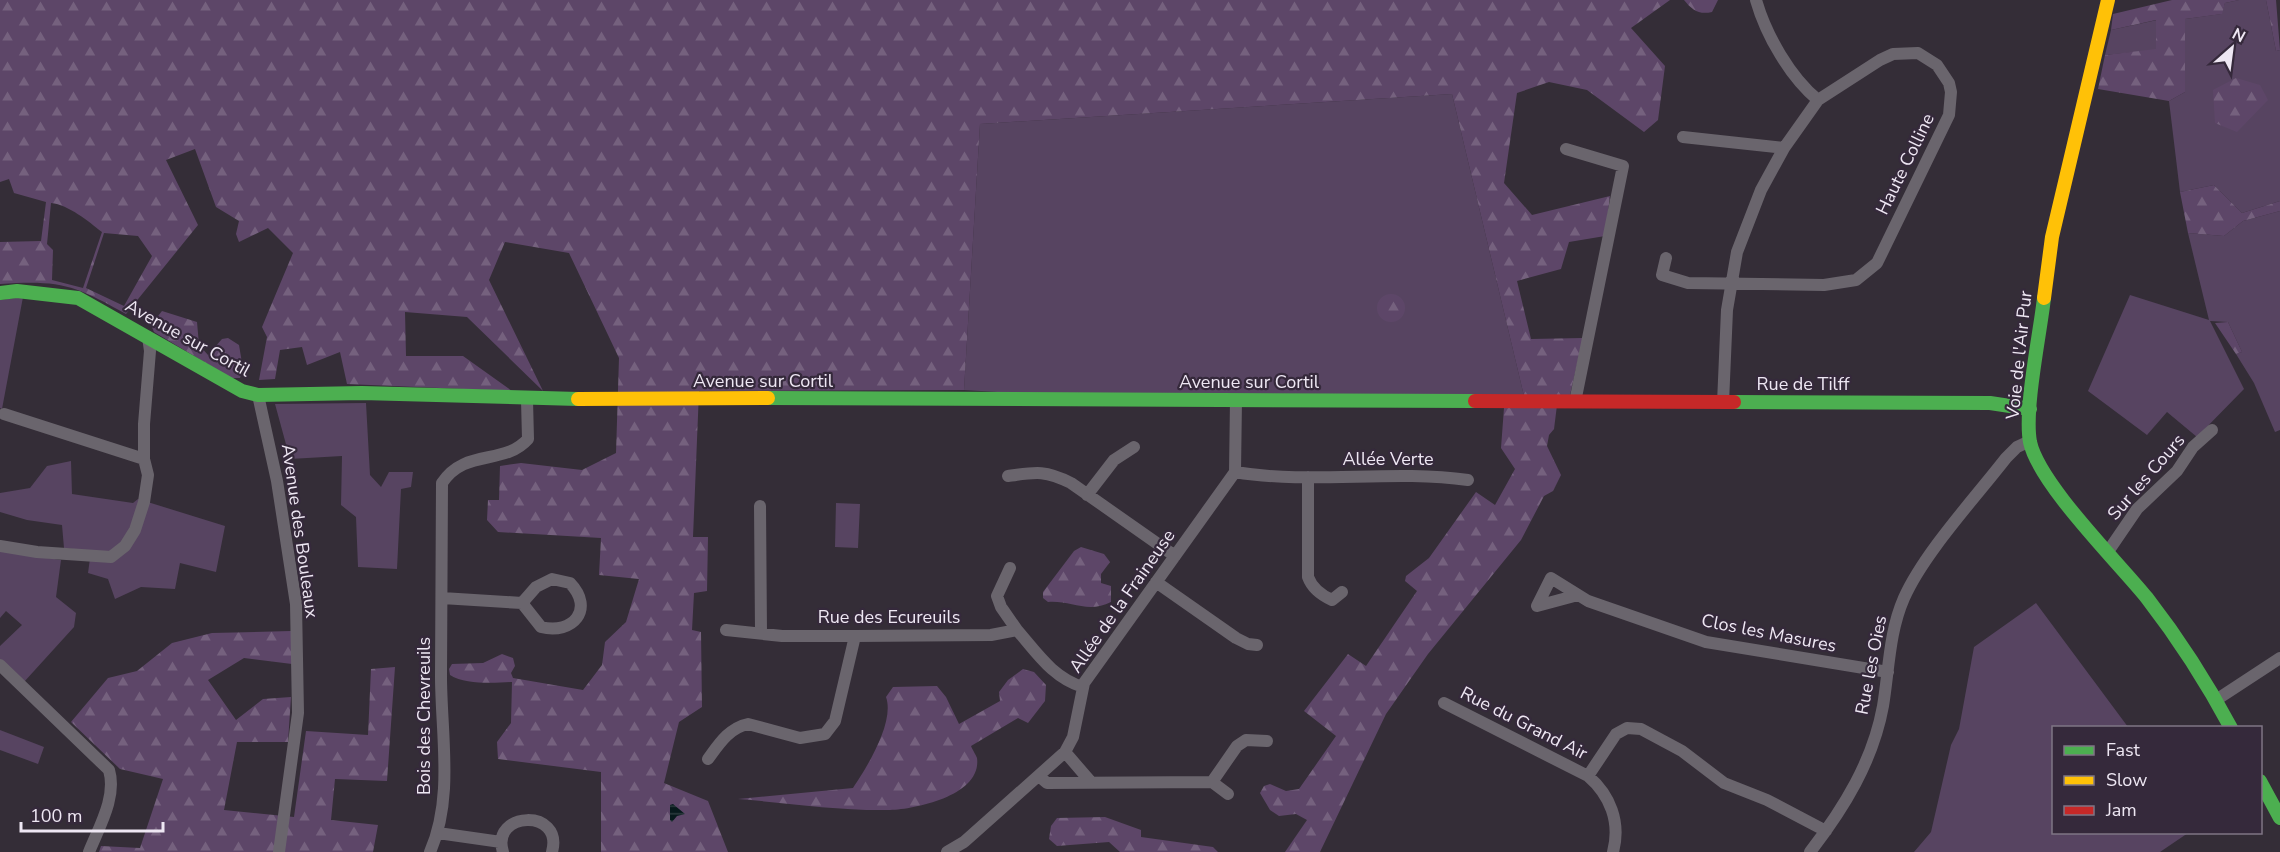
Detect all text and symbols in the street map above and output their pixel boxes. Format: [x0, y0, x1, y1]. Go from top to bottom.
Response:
north arrow [2202, 18, 2262, 78]
text: N [2228, 23, 2249, 48]
street label: Haute Colline [1870, 109, 1940, 219]
street label: Voie de l'Air Pur [2000, 289, 2038, 422]
street label: Avenue sur Cortil [121, 294, 256, 383]
street label: Avenue sur Cortil [693, 369, 834, 393]
street label: Avenue sur Cortil [1179, 370, 1320, 394]
street label: Rue de Tilff [1757, 372, 1850, 396]
street label: Sur les Cours [2102, 429, 2190, 525]
street label: Avenue des Bouleaux [276, 442, 324, 620]
street label: Allée Verte [1342, 447, 1434, 471]
street label: Allée de la Fraineuse [1064, 525, 1180, 677]
street label: Rue des Ecureuils [818, 605, 960, 629]
street label: Clos les Masures [1699, 608, 1839, 658]
street label: Rue les Oies [1850, 613, 1892, 717]
street label: Bois des Chevreuils [412, 637, 436, 795]
street label: Rue du Grand Air [1456, 681, 1592, 766]
legend [2052, 726, 2262, 834]
text: Fast [2106, 738, 2141, 762]
text: Slow [2106, 768, 2147, 792]
scale bar [21, 795, 164, 833]
text: Jam [2105, 798, 2137, 822]
text: 100 m [30, 804, 82, 828]

